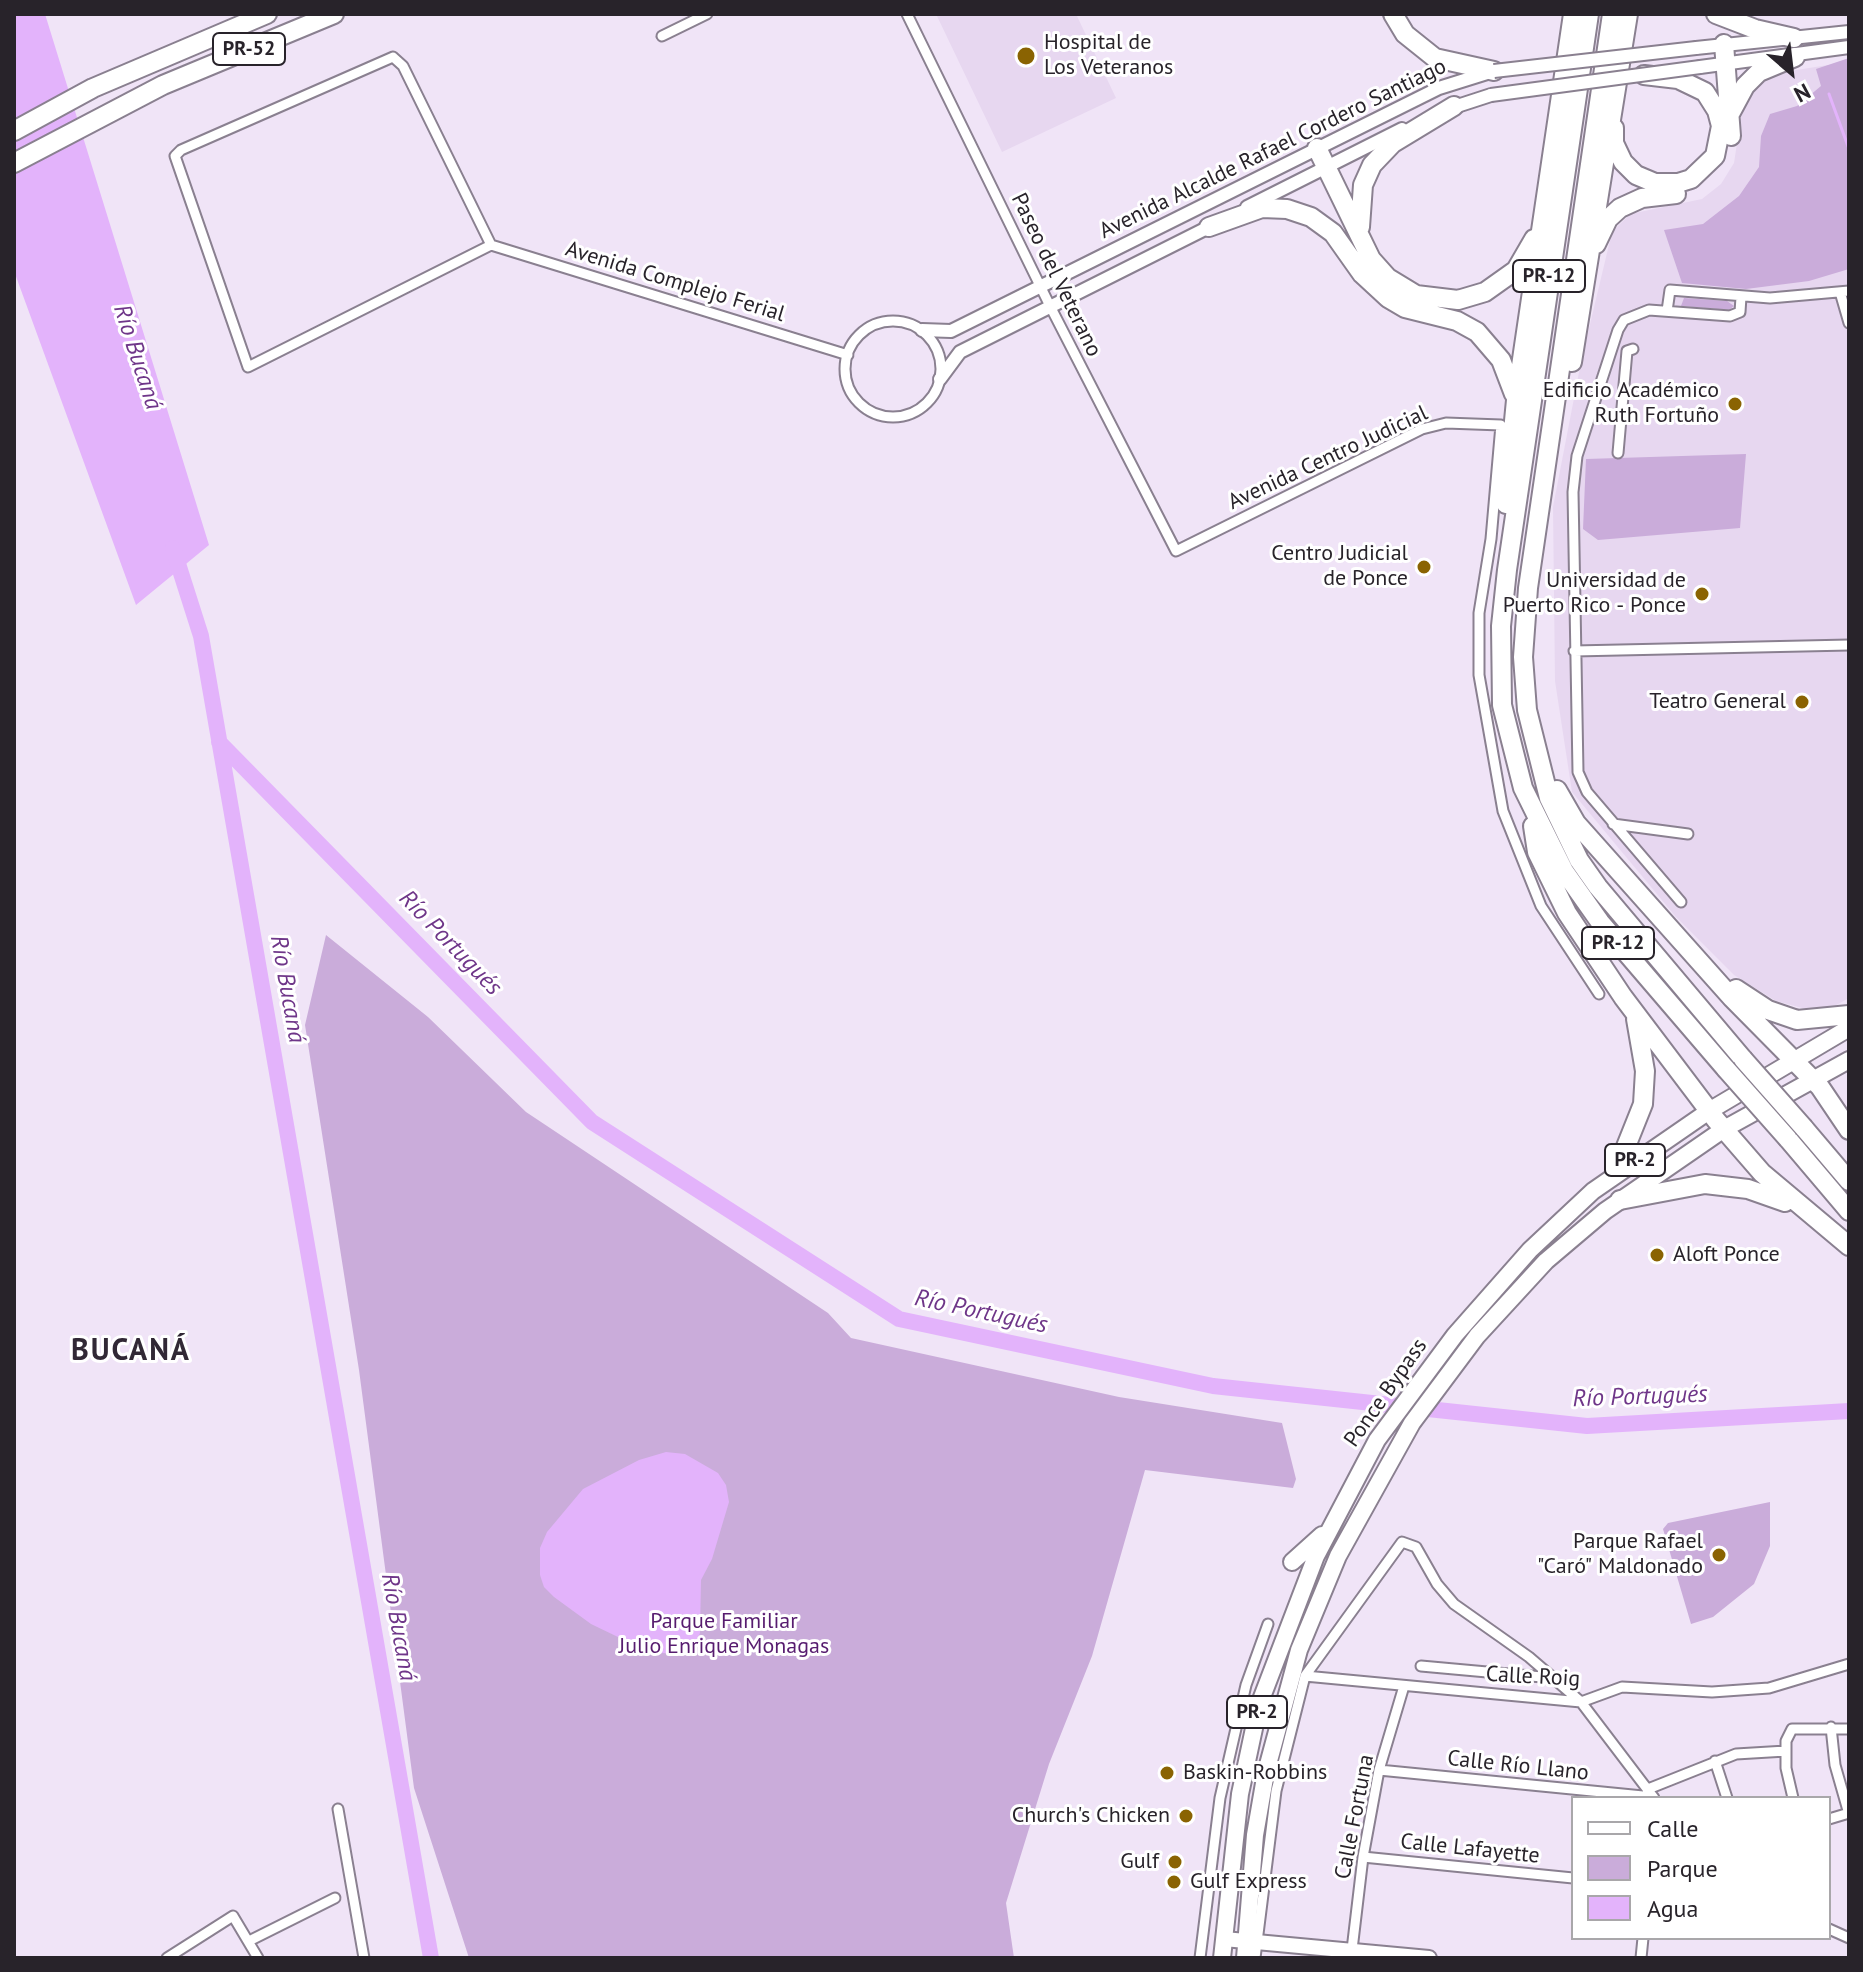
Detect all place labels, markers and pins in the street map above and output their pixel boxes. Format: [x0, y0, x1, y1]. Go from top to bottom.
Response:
place label: Hospital de Los Veteranos [1044, 30, 1173, 82]
marker: Hospital de Los Veteranos [1015, 45, 1037, 67]
place label: Edificio Académico Ruth Fortuño [1543, 378, 1719, 430]
marker: Edificio Académico Ruth Fortuño [1726, 395, 1744, 413]
place label: Centro Judicial de Ponce [1271, 541, 1408, 592]
marker: Centro Judicial de Ponce [1415, 558, 1433, 576]
place label: Universidad de Puerto Rico - Ponce [1503, 568, 1686, 620]
marker: Universidad de Puerto Rico - Ponce [1693, 585, 1711, 603]
place label: Teatro General [1649, 689, 1786, 715]
marker: Teatro General [1793, 693, 1811, 711]
place label: Aloft Ponce [1673, 1242, 1780, 1268]
marker: Aloft Ponce [1648, 1246, 1666, 1264]
place label: Parque Rafael "Caró" Maldonado [1537, 1529, 1703, 1580]
marker: Parque Rafael "Caró" Maldonado [1710, 1546, 1728, 1564]
place label: Baskin-Robbins [1183, 1760, 1327, 1786]
marker: Baskin-Robbins [1158, 1764, 1176, 1782]
place label: Church's Chicken [1012, 1803, 1170, 1829]
marker: Church's Chicken [1177, 1807, 1195, 1825]
place label: Gulf [1120, 1849, 1159, 1875]
marker: Gulf [1166, 1853, 1184, 1871]
place label: Gulf Express [1190, 1869, 1307, 1895]
marker: Gulf Express [1165, 1873, 1183, 1891]

